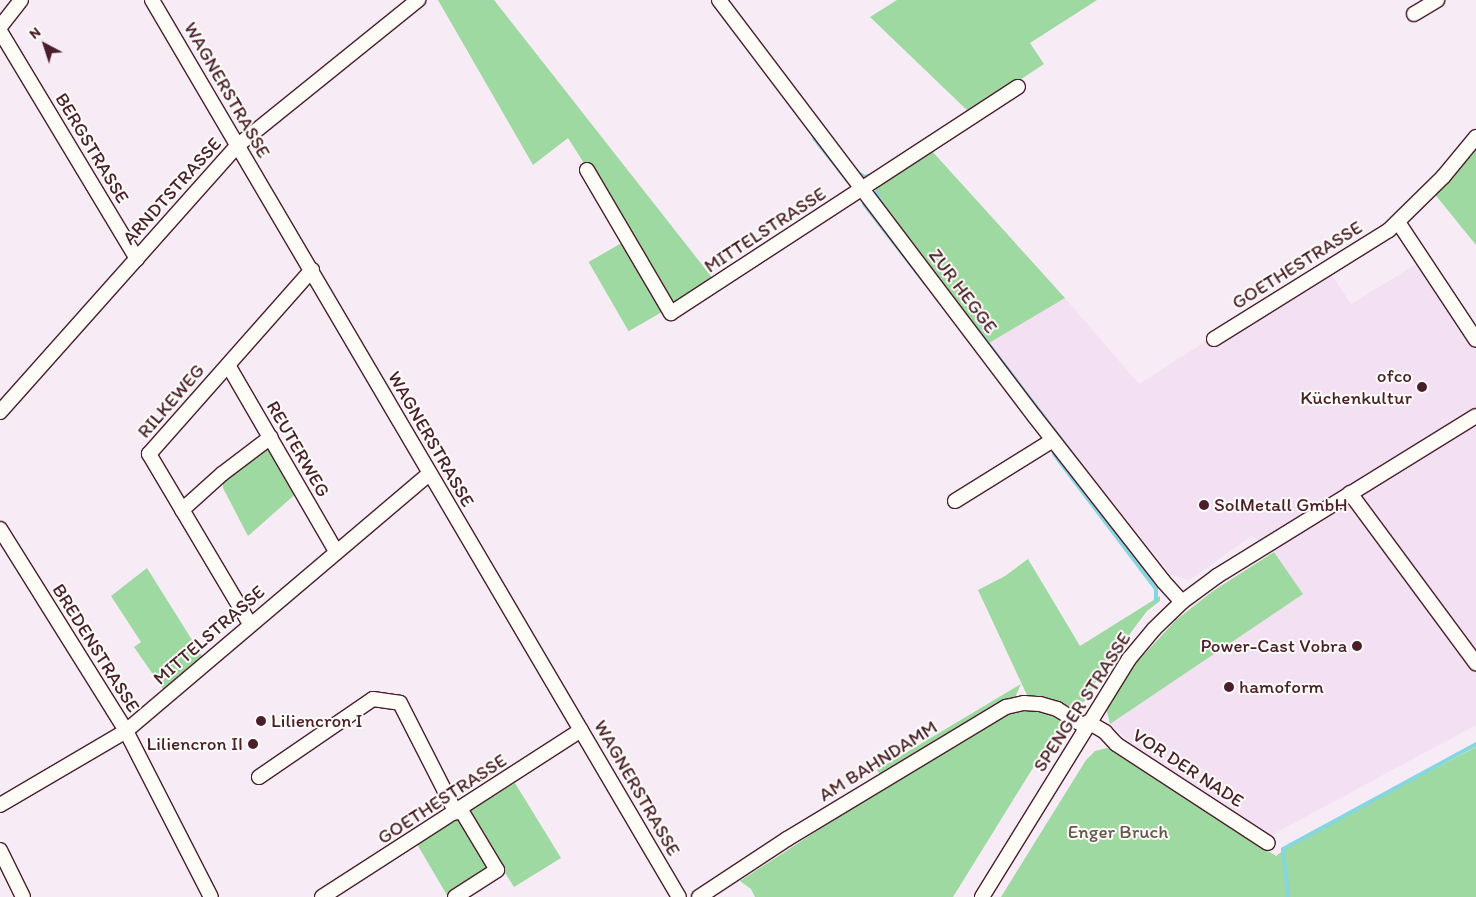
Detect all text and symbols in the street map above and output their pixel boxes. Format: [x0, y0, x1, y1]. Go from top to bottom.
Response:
street label: WAGNERSTRASSE [179, 18, 275, 162]
north arrow [20, 20, 70, 70]
text: N [26, 24, 44, 43]
street label: BERGSTRASSE [50, 89, 134, 207]
street label: ARNDTSTRASSE [118, 133, 226, 249]
street label: MITTELSTRASSE [700, 182, 830, 278]
street label: GOETHESTRASSE [1228, 216, 1366, 314]
street label: ZUR HEGGE [924, 244, 1002, 338]
street label: RILKEWEG [133, 359, 209, 443]
place label: ofco Küchenkultur [1300, 365, 1412, 409]
street label: WAGNERSTRASSE [383, 367, 479, 511]
marker: ofco Küchenkultur [1416, 381, 1428, 393]
street label: REUTERWEG [261, 397, 335, 501]
place label: SolMetall GmbH [1214, 494, 1348, 516]
marker: SolMetall GmbH [1198, 499, 1210, 511]
street label: BREDENSTRASSE [47, 579, 145, 717]
street label: MITTELSTRASSE [149, 580, 269, 690]
street label: SPENGER STRASSE [1028, 628, 1136, 776]
place label: Power-Cast Vobra [1202, 635, 1347, 657]
marker: Power-Cast Vobra [1351, 640, 1363, 652]
place label: hamoform [1239, 676, 1324, 698]
marker: hamoform [1223, 681, 1235, 693]
place label: Liliencron I [271, 710, 363, 732]
marker: Liliencron I [255, 715, 267, 727]
street label: AM BAHNDAMM [814, 715, 942, 807]
street label: WAGNERSTRASSE [589, 716, 685, 860]
street label: VOR DER NADE [1128, 724, 1248, 812]
place label: Liliencron II [146, 733, 243, 755]
marker: Liliencron II [247, 738, 259, 750]
street label: GOETHESTRASSE [373, 749, 511, 849]
park label: Enger Bruch [1068, 821, 1168, 843]

